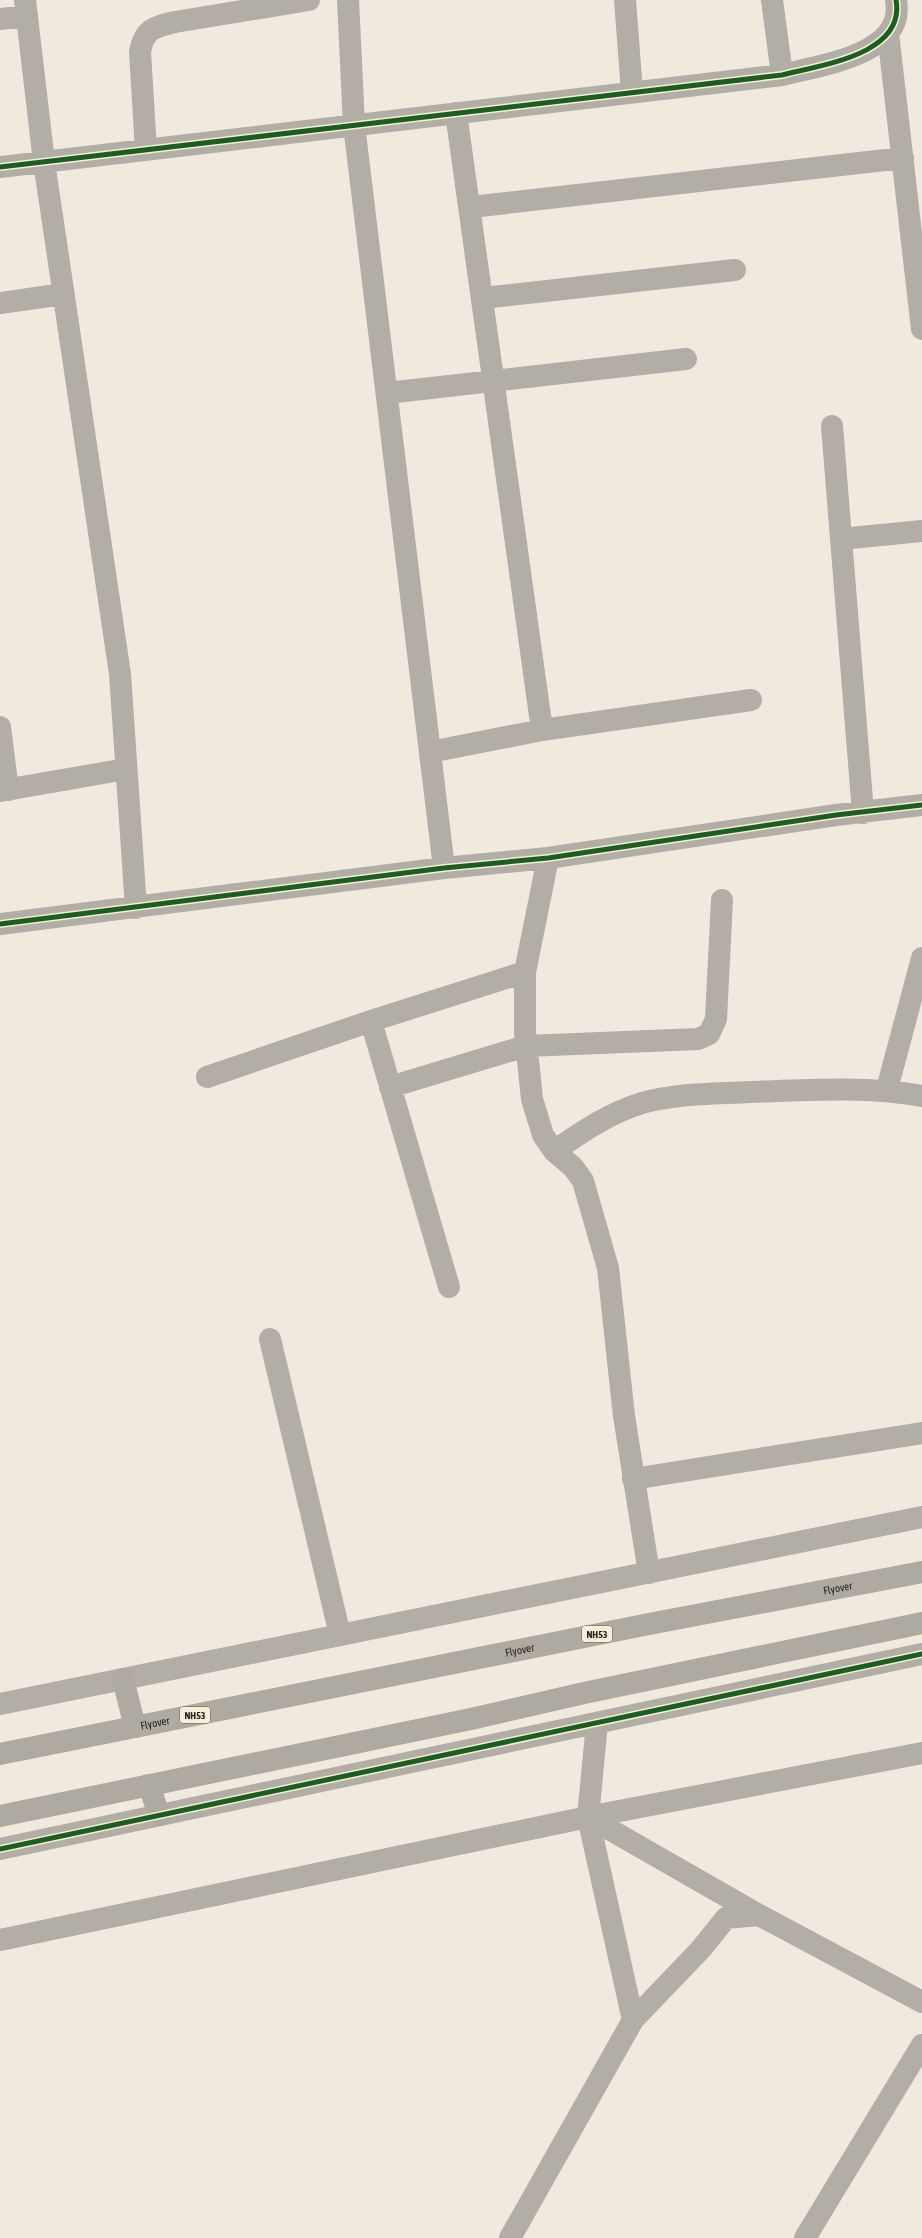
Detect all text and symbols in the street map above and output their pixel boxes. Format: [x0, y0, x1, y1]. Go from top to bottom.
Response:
street label: Flyover [822, 1579, 854, 1597]
road number: NH53 [582, 1626, 612, 1642]
street label: Flyover [504, 1641, 536, 1659]
road number: NH53 [180, 1707, 210, 1723]
street label: Flyover [139, 1714, 171, 1732]

